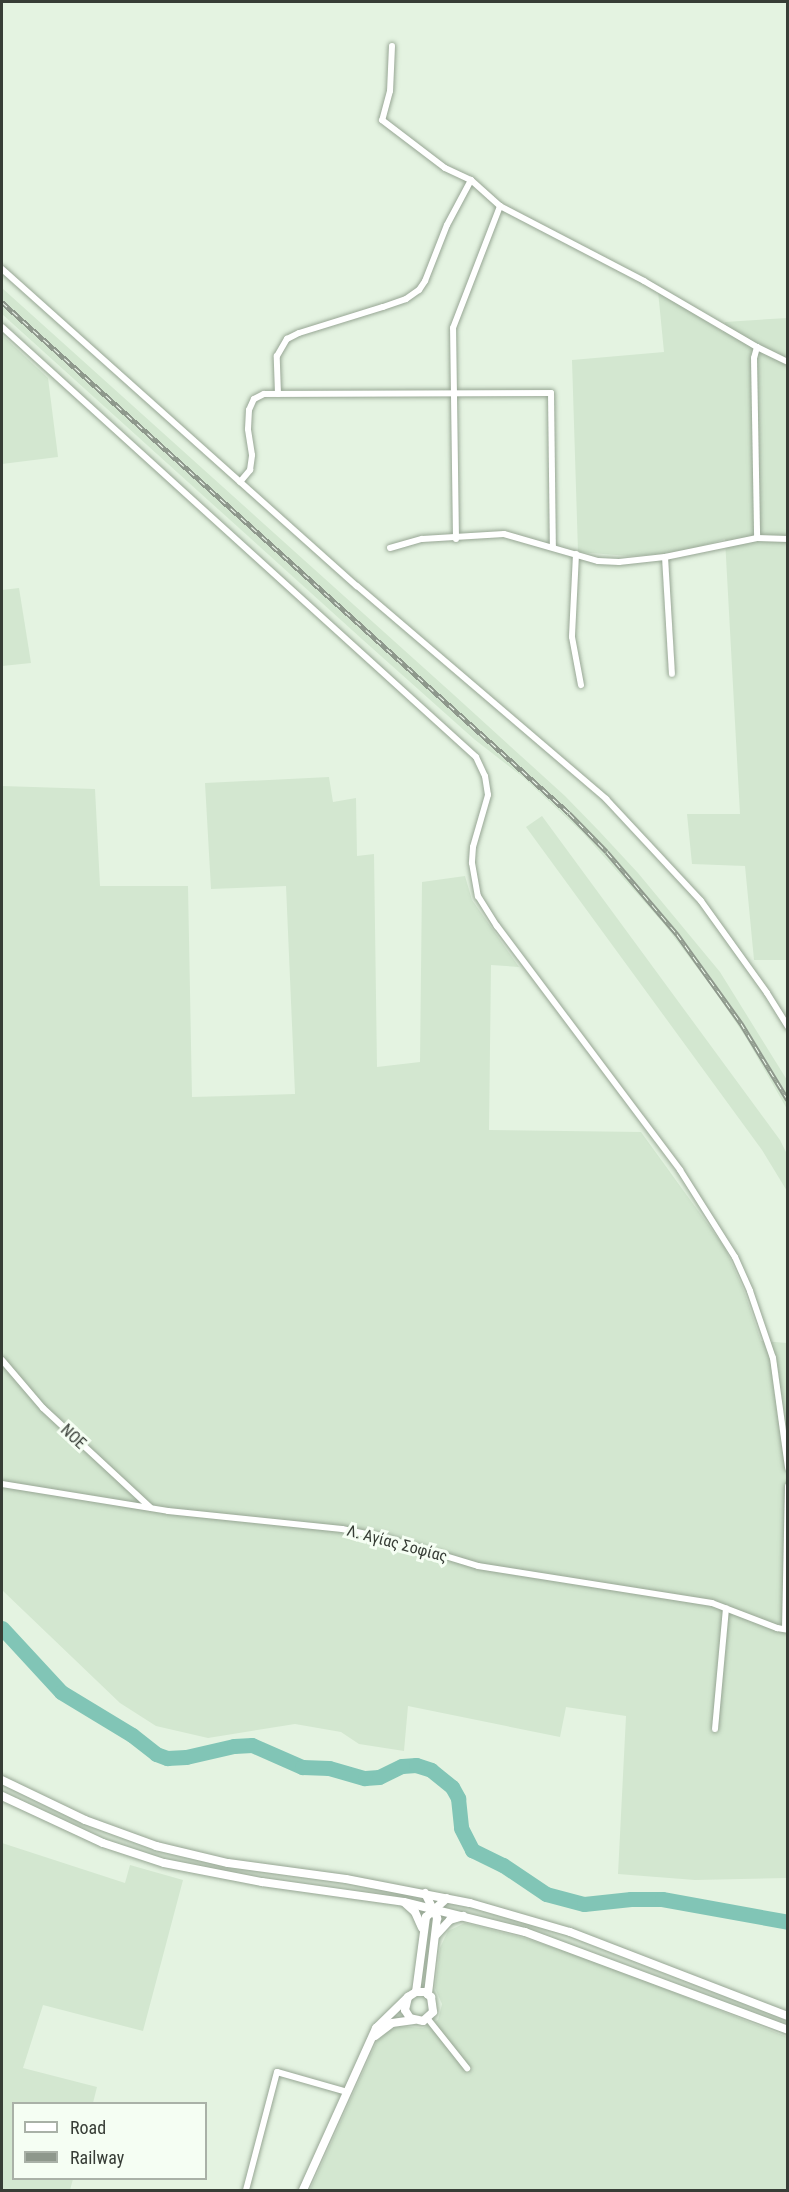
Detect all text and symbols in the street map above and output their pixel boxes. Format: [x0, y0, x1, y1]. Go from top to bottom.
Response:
street label: NOE [56, 1421, 90, 1453]
street label: Λ. Αγίας Σοφίας [345, 1521, 449, 1567]
legend [12, 2102, 207, 2180]
text: Road [70, 2117, 106, 2138]
text: Railway [70, 2147, 124, 2168]

